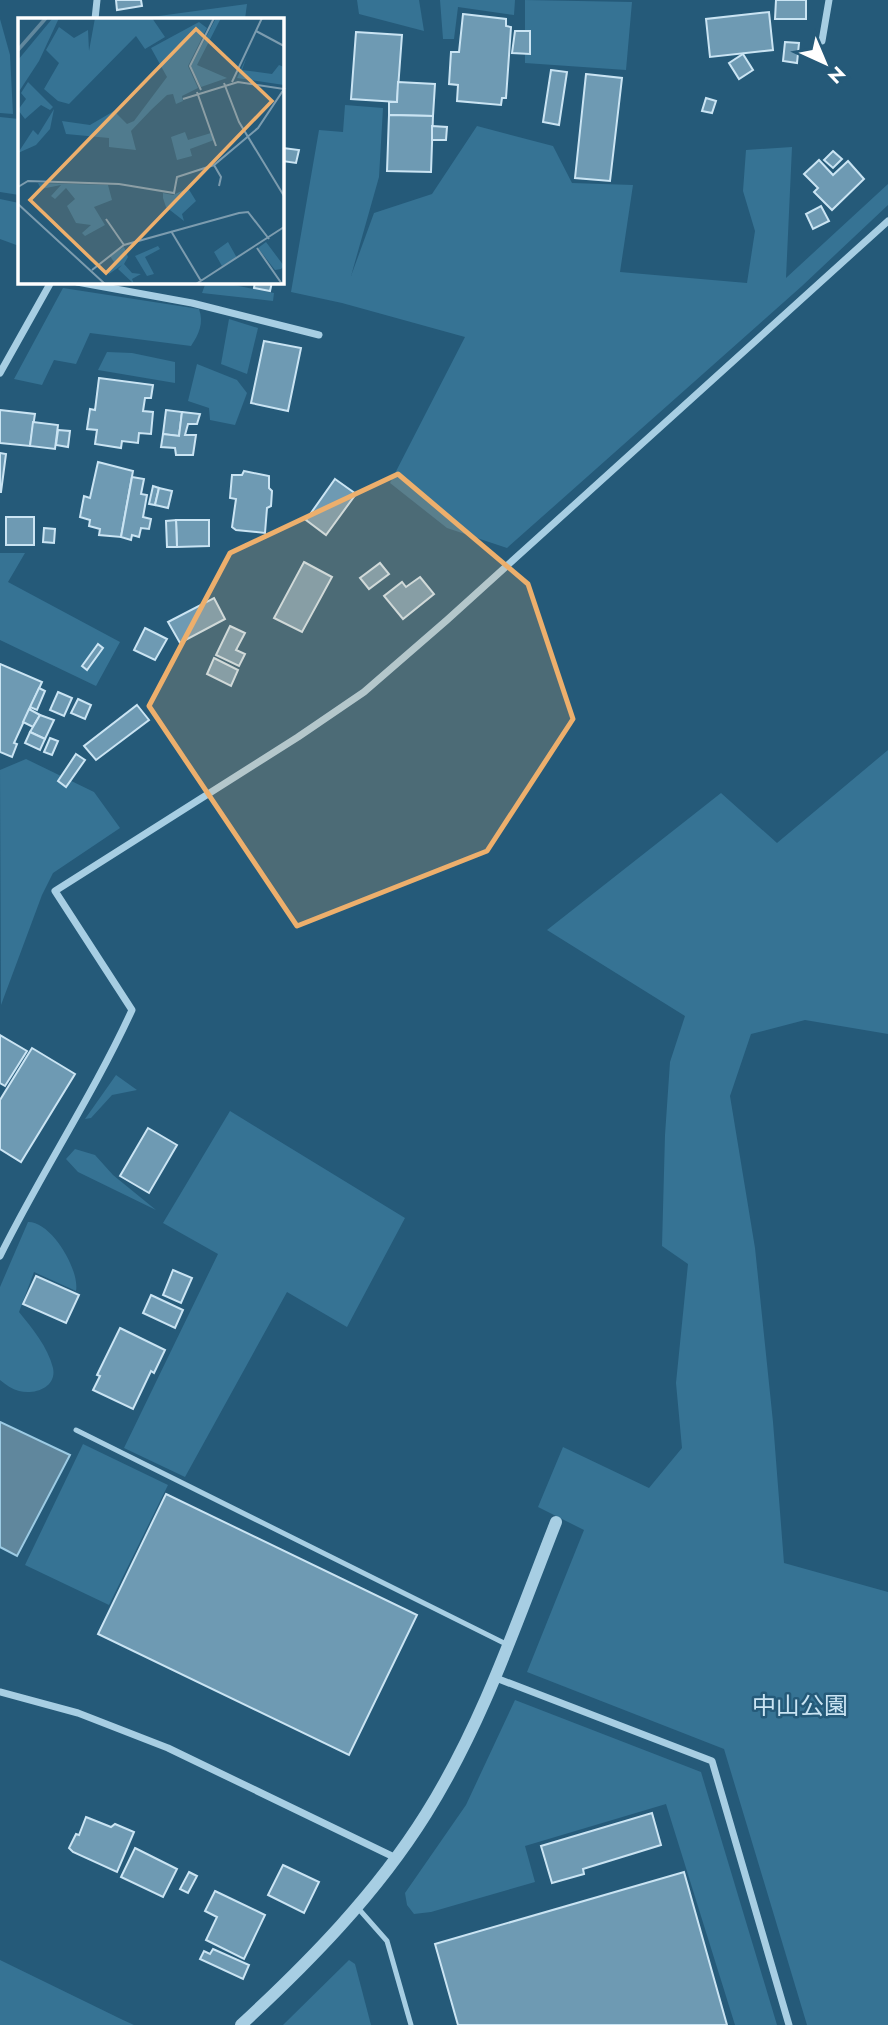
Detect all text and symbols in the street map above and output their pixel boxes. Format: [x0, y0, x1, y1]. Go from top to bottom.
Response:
inset map [18, 18, 284, 284]
north arrow [790, 28, 860, 98]
text: N [822, 60, 851, 90]
park label: 中山公園 [752, 1688, 848, 1723]

